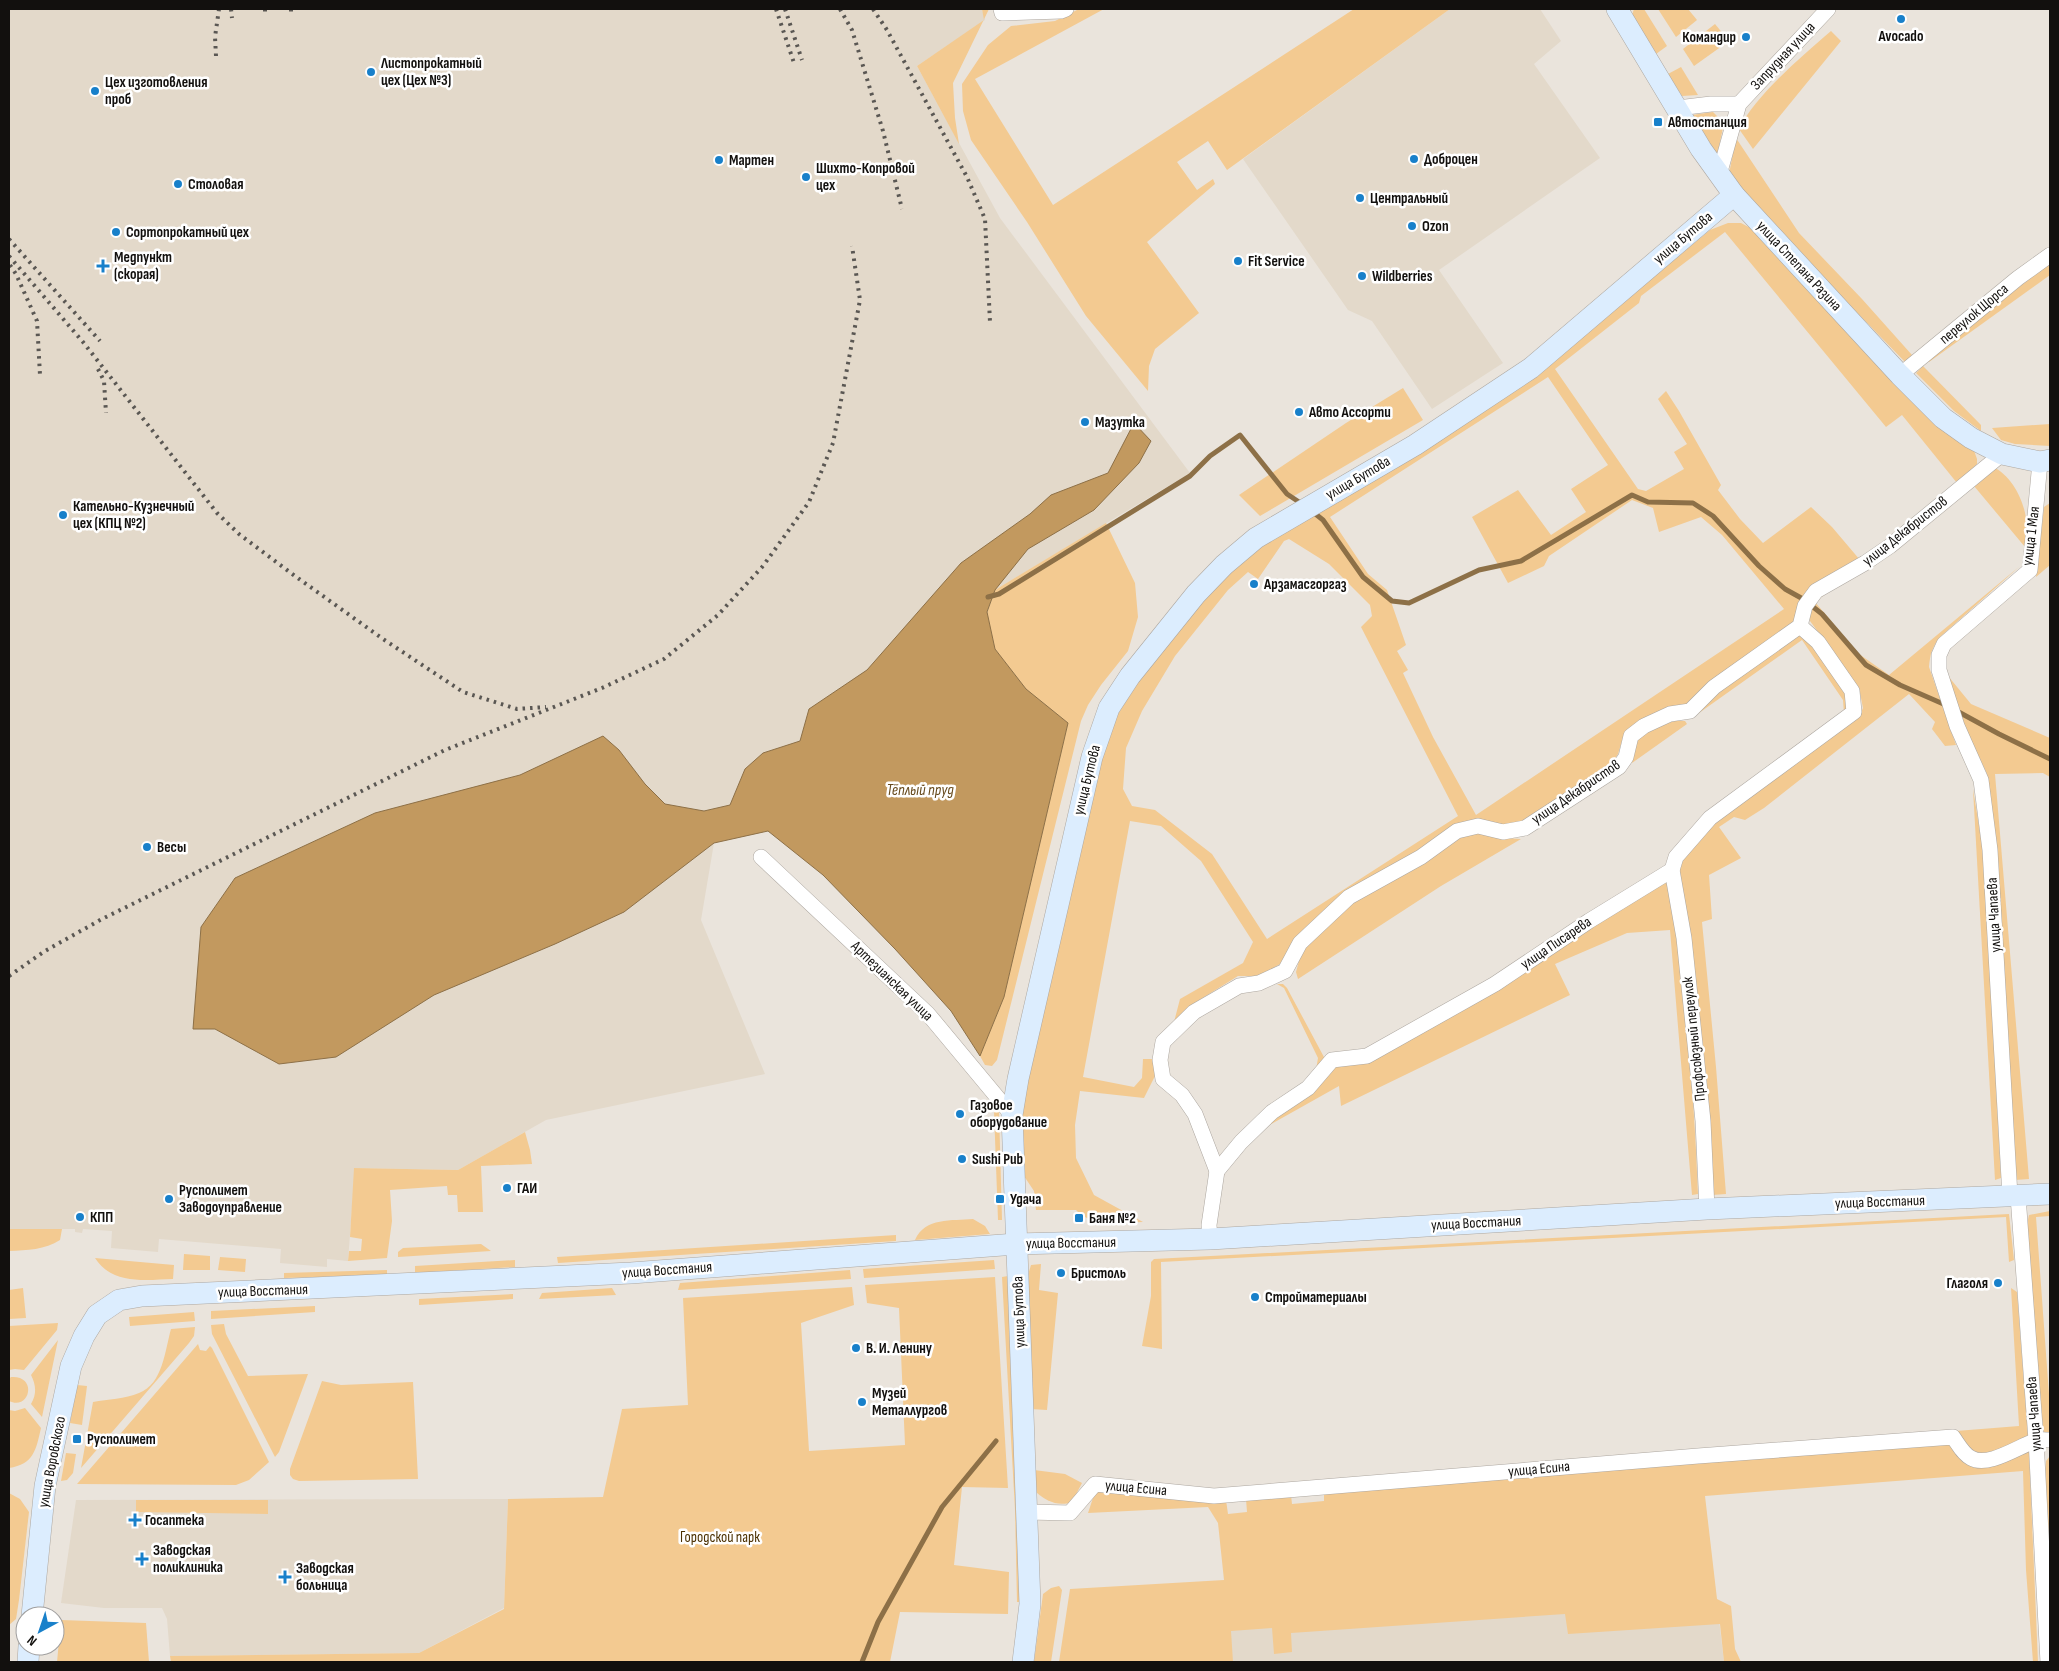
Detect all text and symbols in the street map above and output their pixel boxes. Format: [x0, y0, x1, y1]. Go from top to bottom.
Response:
marker: Avocado [1895, 13, 1907, 25]
street label: Запрудная улица [1747, 18, 1820, 94]
place label: Avocado [1878, 27, 1923, 46]
place label: Командир [1682, 28, 1736, 47]
marker: Командир [1740, 31, 1752, 43]
place label: Листопрокатный цех (Цех №3) [380, 54, 482, 90]
marker: Листопрокатный цех (Цех №3) [365, 66, 377, 78]
place label: Цех изготовления проб [105, 73, 207, 109]
marker: Цех изготовления проб [89, 85, 101, 97]
place label: Автостанция [1667, 113, 1747, 132]
marker: Автостанция [1652, 116, 1664, 128]
place label: Доброцен [1424, 150, 1478, 169]
place label: Мартен [729, 151, 774, 170]
marker: Доброцен [1408, 153, 1420, 165]
marker: Мартен [713, 154, 725, 166]
place label: Шихто-Копровой цех [816, 159, 915, 195]
marker: Шихто-Копровой цех [800, 171, 812, 183]
place label: Столовая [188, 175, 243, 194]
marker: Столовая [172, 178, 184, 190]
place label: Центральный [1370, 189, 1448, 208]
marker: Центральный [1354, 192, 1366, 204]
street label: улица Бутова [1649, 208, 1717, 268]
place label: Ozon [1422, 217, 1449, 236]
street label: улица Степана Разина [1752, 217, 1846, 315]
marker: Ozon [1406, 220, 1418, 232]
place label: Сортопрокатный цех [126, 223, 250, 242]
marker: Сортопрокатный цех [110, 226, 122, 238]
place label: Медпункт (скорая) [114, 248, 172, 284]
place label: Fit Service [1248, 252, 1305, 271]
marker: Fit Service [1232, 255, 1244, 267]
marker: Медпункт (скорая) [96, 259, 110, 273]
place label: Wildberries [1372, 267, 1433, 286]
marker: Wildberries [1356, 270, 1368, 282]
street label: переулок Щорса [1936, 279, 2013, 348]
place label: Авто Ассорти [1308, 403, 1391, 422]
marker: Авто Ассорти [1293, 406, 1305, 418]
place label: Мазутка [1095, 413, 1145, 432]
marker: Мазутка [1079, 416, 1091, 428]
street label: улица Бутова [1322, 452, 1394, 504]
street label: улица Декабристов [1859, 492, 1951, 570]
place label: Кательно-Кузнечный цех (КПЦ №2) [73, 497, 194, 533]
street label: улица 1 Мая [2018, 505, 2044, 567]
marker: Кательно-Кузнечный цех (КПЦ №2) [57, 509, 69, 521]
place label: Арзамасгоргаз [1263, 575, 1347, 594]
marker: Арзамасгоргаз [1248, 578, 1260, 590]
street label: улица Бутова [1069, 743, 1105, 817]
street label: улица Декабристов [1528, 755, 1624, 829]
water label: Тёплый пруд [886, 781, 954, 800]
place label: Весы [157, 838, 186, 857]
marker: Весы [141, 841, 153, 853]
street label: улица Чапаева [1983, 877, 2005, 953]
street label: улица Писарева [1517, 912, 1595, 974]
street label: Артезианская улица [846, 936, 937, 1025]
street label: Профсоюзный переулок [1678, 975, 1710, 1102]
place label: Газовое оборудование [970, 1096, 1047, 1132]
marker: Газовое оборудование [954, 1108, 966, 1120]
place label: Sushi Pub [972, 1150, 1023, 1169]
marker: Sushi Pub [956, 1153, 968, 1165]
place label: ГАИ [517, 1179, 537, 1198]
place label: Русполимет Заводоуправление [179, 1181, 282, 1217]
marker: ГАИ [501, 1182, 513, 1194]
place label: Удача [1010, 1190, 1041, 1209]
street label: улица Восстания [1835, 1191, 1926, 1213]
marker: Русполимет Заводоуправление [163, 1193, 175, 1205]
marker: Удача [994, 1193, 1006, 1205]
place label: КПП [90, 1208, 113, 1227]
place label: Баня №2 [1089, 1209, 1136, 1228]
marker: КПП [74, 1211, 86, 1223]
street label: улица Восстания [1430, 1211, 1522, 1235]
marker: Баня №2 [1073, 1212, 1085, 1224]
street label: улица Восстания [1026, 1233, 1116, 1253]
street label: улица Восстания [621, 1257, 713, 1283]
place label: Бристоль [1071, 1264, 1126, 1283]
marker: Бристоль [1055, 1267, 1067, 1279]
place label: Глаголя [1946, 1274, 1988, 1293]
street label: улица Бутова [1008, 1276, 1030, 1348]
marker: Глаголя [1992, 1277, 2004, 1289]
street label: улица Восстания [218, 1280, 309, 1302]
place label: Стройматериалы [1265, 1288, 1367, 1307]
marker: Стройматериалы [1249, 1291, 1261, 1303]
place label: В. И. Ленину [866, 1339, 933, 1358]
marker: В. И. Ленину [850, 1342, 862, 1354]
street label: улица Чапаева [2022, 1376, 2046, 1452]
place label: Музей Металлургов [872, 1384, 947, 1420]
marker: Музей Металлургов [856, 1396, 868, 1408]
street label: улица Воровского [34, 1415, 70, 1509]
place label: Русполимет [87, 1430, 156, 1449]
marker: Русполимет [71, 1433, 83, 1445]
street label: улица Есина [1507, 1457, 1571, 1481]
street label: улица Есина [1104, 1476, 1168, 1500]
place label: Госаптека [145, 1511, 204, 1530]
marker: Госаптека [129, 1514, 141, 1526]
park label: Городской парк [680, 1528, 760, 1547]
place label: Заводская поликлиника [153, 1541, 223, 1577]
marker: Заводская поликлиника [135, 1552, 149, 1566]
place label: Заводская больница [296, 1559, 354, 1595]
marker: Заводская больница [278, 1570, 292, 1584]
north arrow [15, 1606, 65, 1656]
text: N [24, 1632, 40, 1649]

